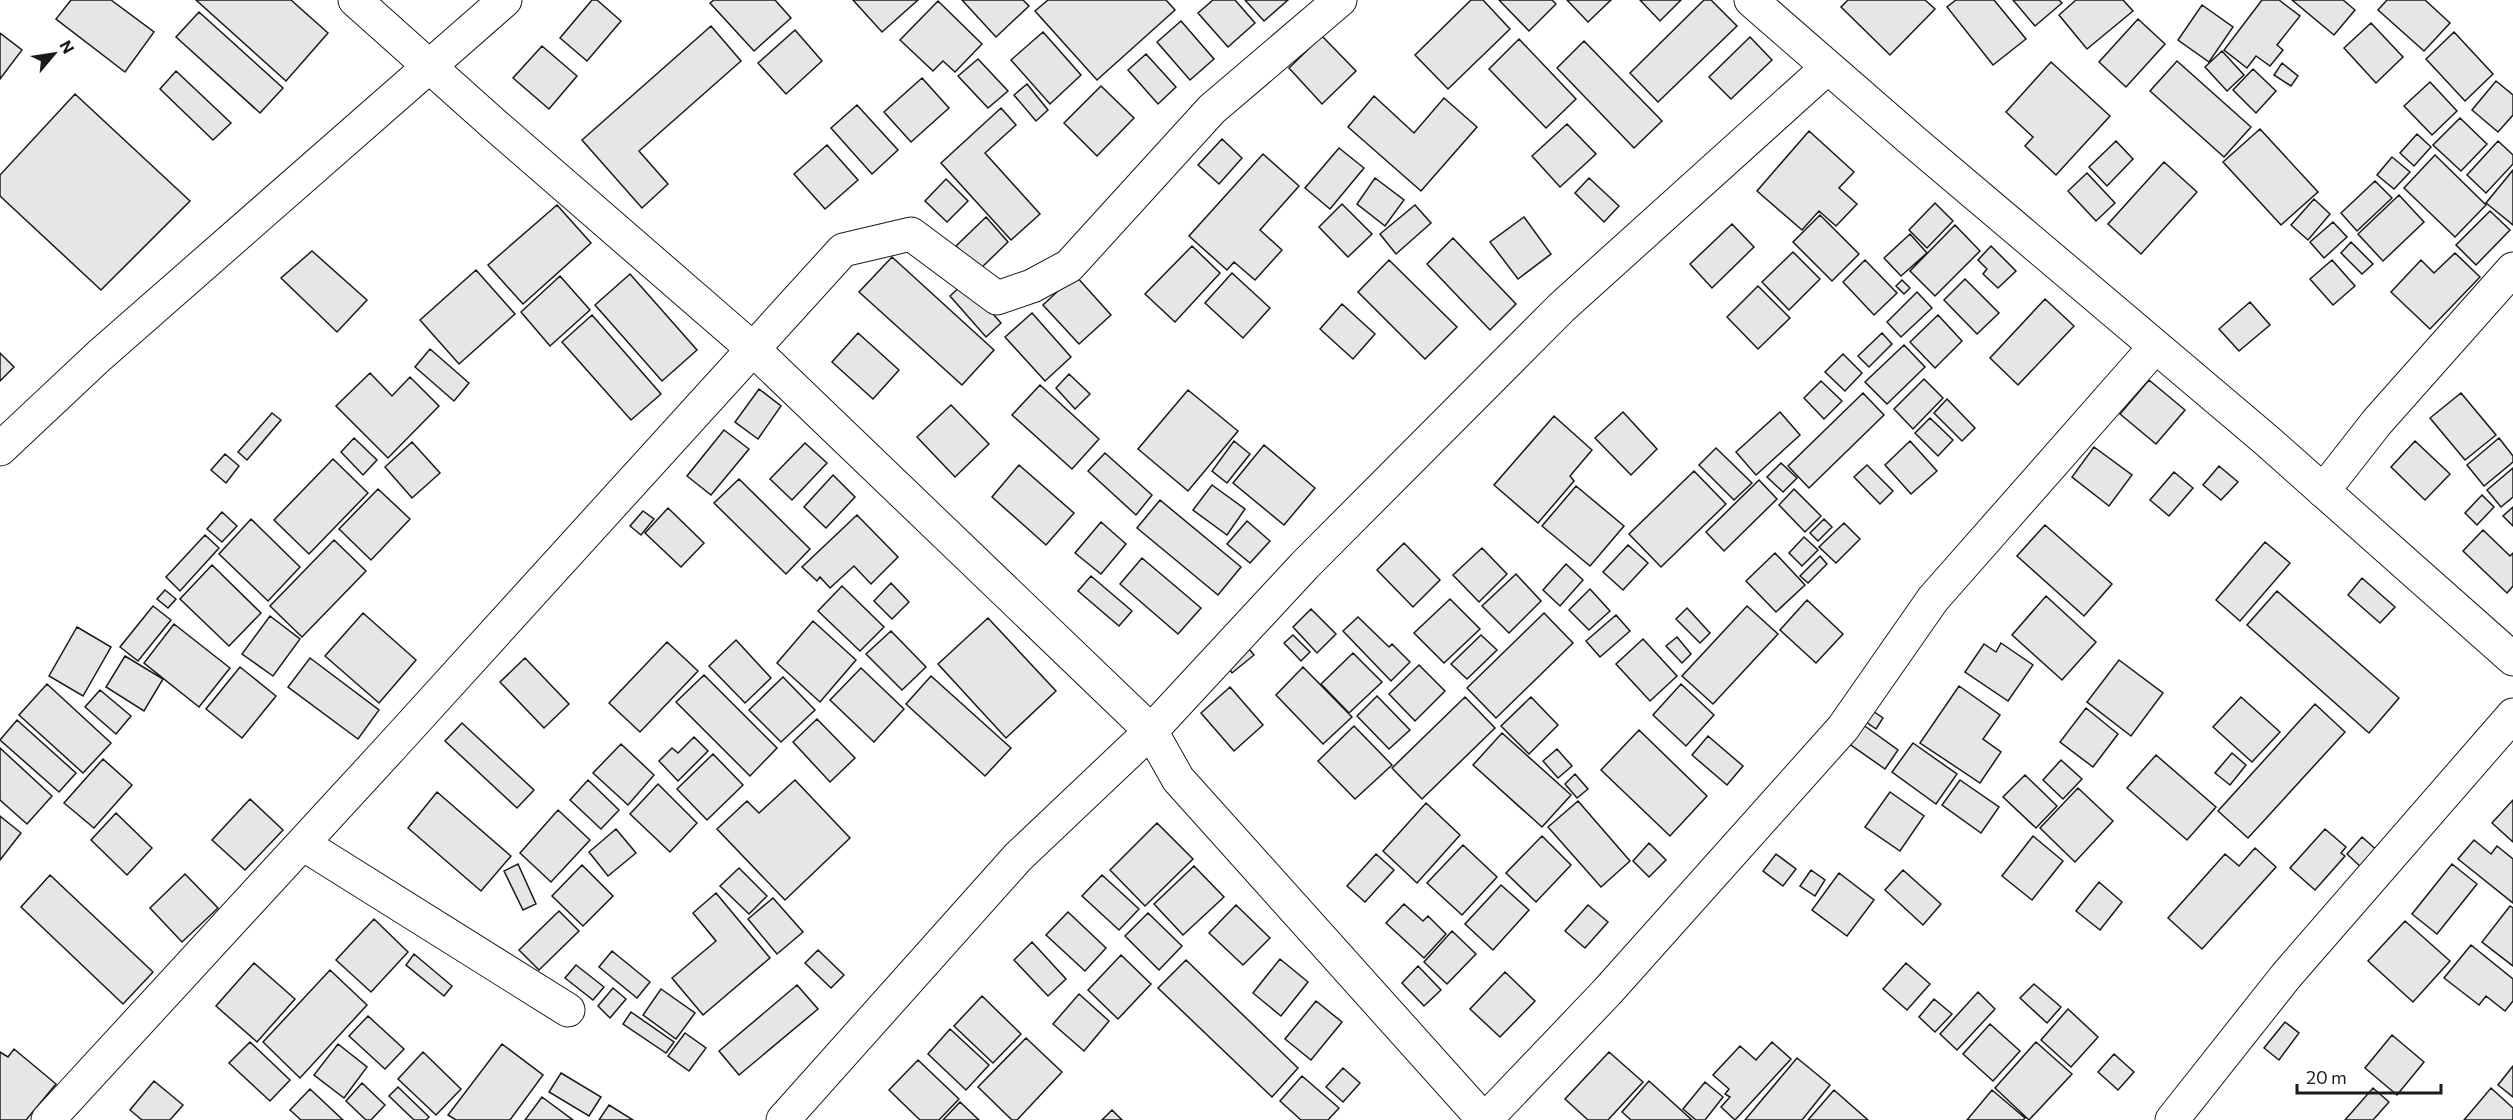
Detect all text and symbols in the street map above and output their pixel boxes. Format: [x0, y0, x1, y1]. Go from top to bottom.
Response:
north arrow [24, 24, 84, 84]
text: N [56, 37, 79, 56]
scale bar [2297, 1057, 2441, 1095]
text: 20 m [2306, 1066, 2347, 1088]

